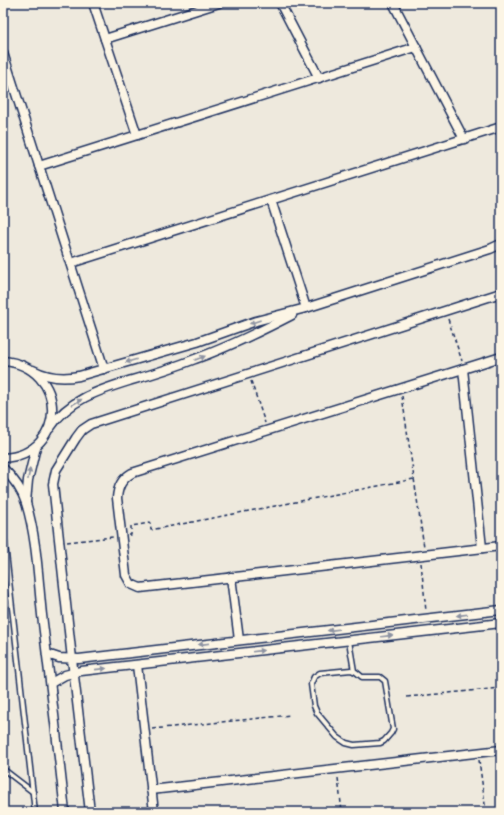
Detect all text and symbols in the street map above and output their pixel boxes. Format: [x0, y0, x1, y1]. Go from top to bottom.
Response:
one-way arrow [248, 319, 260, 325]
one-way arrow [194, 354, 206, 360]
one-way arrow [125, 359, 137, 365]
one-way arrow [71, 398, 83, 405]
one-way arrow [26, 468, 32, 480]
one-way arrow [456, 611, 468, 618]
one-way arrow [327, 626, 339, 633]
one-way arrow [381, 633, 393, 640]
one-way arrow [198, 641, 210, 647]
one-way arrow [252, 648, 264, 654]
one-way arrow [95, 666, 107, 672]

